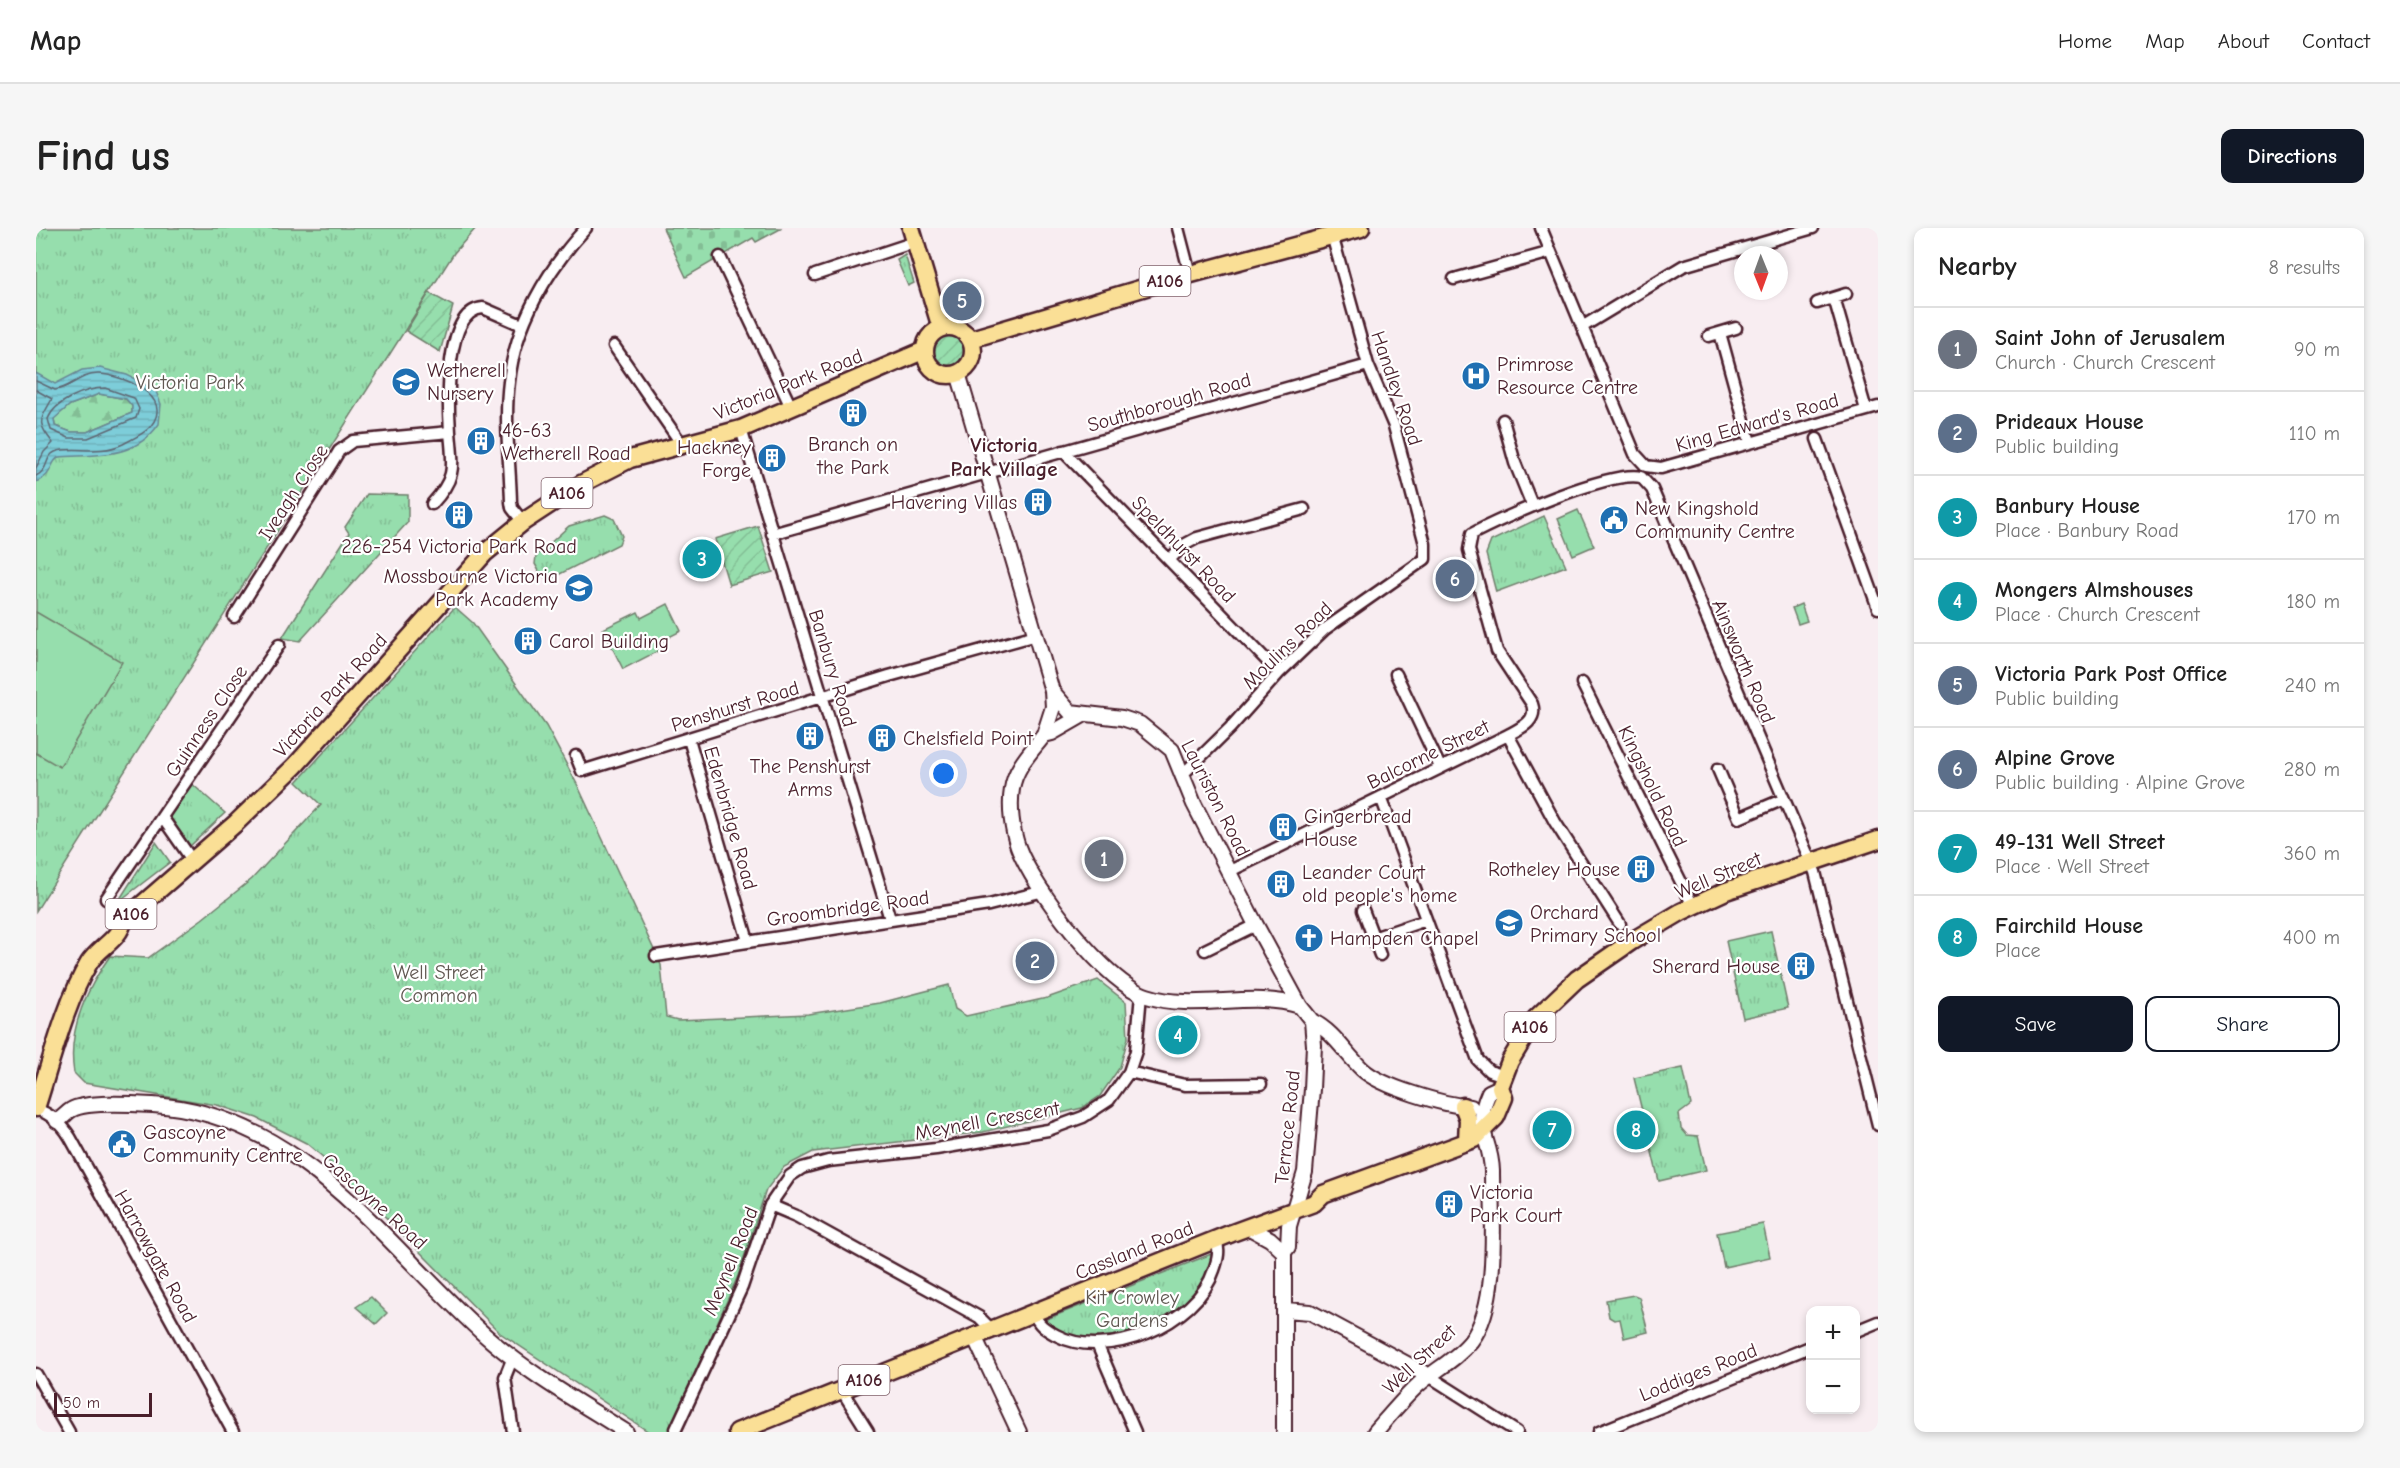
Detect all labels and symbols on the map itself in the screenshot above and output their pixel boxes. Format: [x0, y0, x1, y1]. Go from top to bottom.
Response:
north arrow [1734, 246, 1788, 300]
road number: A106 [1140, 266, 1190, 296]
pin: 5 [942, 278, 982, 324]
street label: Handley Road [1366, 328, 1427, 448]
street label: Victoria Park Road [711, 344, 866, 425]
place label: Primrose Resource Centre [1497, 353, 1638, 399]
place label: Wetherell Nursery [427, 359, 506, 405]
hospital icon: Primrose Resource Centre [1460, 360, 1492, 392]
school or university icon: Wetherell Nursery [390, 366, 422, 398]
street label: Southborough Road [1085, 368, 1254, 437]
park label: Victoria Park [136, 371, 245, 394]
street label: King Edward's Road [1673, 388, 1841, 457]
building icon: Branch on the Park [837, 397, 869, 429]
place label: 46-63 Wetherell Road [502, 419, 631, 465]
building icon: 46-63 Wetherell Road [465, 425, 497, 457]
place label: Branch on the Park [808, 433, 898, 479]
district label: Victoria Park Village [950, 433, 1058, 481]
place label: Hackney Forge [677, 436, 751, 482]
street label: Iveagh Close [254, 440, 333, 544]
building icon: Hackney Forge [756, 442, 788, 474]
road number: A106 [542, 478, 592, 508]
building icon: Havering Villas [1022, 486, 1054, 518]
place label: Havering Villas [891, 491, 1017, 514]
street label: Speldhurst Road [1127, 491, 1240, 607]
place label: New Kingshold Community Centre [1635, 497, 1795, 543]
building icon: 226-254 Victoria Park Road [443, 499, 475, 531]
public building icon: New Kingshold Community Centre [1598, 504, 1630, 536]
place label: 226-254 Victoria Park Road [341, 535, 577, 558]
pin: 3 [682, 536, 722, 582]
pin: 6 [1436, 556, 1474, 602]
place label: Mossbourne Victoria Park Academy [384, 565, 558, 611]
school or university icon: Mossbourne Victoria Park Academy [563, 572, 595, 604]
street label: Ainsworth Road [1707, 596, 1780, 726]
street label: Moulins Road [1238, 597, 1337, 694]
street label: Banbury Road [804, 607, 861, 730]
building icon: Carol Building [512, 625, 544, 657]
street label: Victoria Park Road [269, 629, 392, 762]
place label: Carol Building [549, 630, 669, 653]
street label: Guinness Close [161, 661, 252, 782]
street label: Penshurst Road [668, 676, 802, 737]
street label: Balcorne Street [1363, 714, 1494, 794]
building icon: The Penshurst Arms [794, 720, 826, 752]
building icon: Chelsfield Point [866, 722, 898, 754]
street label: Kingshold Road [1613, 722, 1692, 851]
place label: Chelsfield Point [903, 727, 1034, 750]
street label: Lauriston Road [1176, 736, 1255, 860]
street label: Edenbridge Road [699, 744, 762, 892]
place label: The Penshurst Arms [750, 755, 872, 801]
your location [929, 759, 958, 788]
place label: Gingerbread House [1304, 805, 1412, 851]
building icon: Gingerbread House [1267, 811, 1299, 843]
pin: 1 [1084, 836, 1124, 882]
street label: Well Street [1672, 846, 1766, 904]
building icon: Rotheley House [1625, 853, 1657, 885]
place label: Rotheley House [1488, 858, 1620, 881]
place label: Leander Court old people's home [1302, 861, 1457, 907]
building icon: Leander Court old people's home [1265, 868, 1297, 900]
street label: Groombridge Road [765, 886, 931, 931]
road number: A106 [106, 899, 157, 929]
place label: Orchard Primary School [1530, 901, 1661, 947]
school or university icon: Orchard Primary School [1493, 907, 1525, 939]
church icon: Hampden Chapel [1293, 922, 1325, 954]
place label: Hampden Chapel [1330, 927, 1479, 950]
pin: 2 [1016, 938, 1054, 984]
building icon: Sherard House [1785, 950, 1817, 982]
place label: Sherard House [1652, 955, 1780, 978]
park label: Well Street Common [393, 961, 486, 1007]
pin: 4 [1158, 1012, 1198, 1058]
road number: A106 [1504, 1012, 1556, 1042]
street label: Terrace Road [1270, 1069, 1305, 1185]
street label: Meynell Crescent [913, 1096, 1063, 1145]
pin: 7 [1532, 1108, 1572, 1152]
pin: 8 [1616, 1108, 1656, 1152]
place label: Gascoyne Community Centre [143, 1121, 303, 1167]
public building icon: Gascoyne Community Centre [106, 1128, 138, 1160]
street label: Gascoyne Road [318, 1148, 432, 1254]
place label: Victoria Park Court [1470, 1181, 1563, 1227]
street label: Harrowgate Road [110, 1186, 202, 1327]
building icon: Victoria Park Court [1433, 1188, 1465, 1220]
street label: Meynell Road [698, 1203, 763, 1319]
street label: Cassland Road [1072, 1216, 1197, 1285]
park label: Kit Crowley Gardens [1085, 1286, 1179, 1332]
street label: Well Street [1378, 1319, 1462, 1399]
street label: Loddiges Road [1636, 1338, 1760, 1406]
road number: A106 [838, 1365, 890, 1395]
scale bar [54, 1390, 152, 1418]

